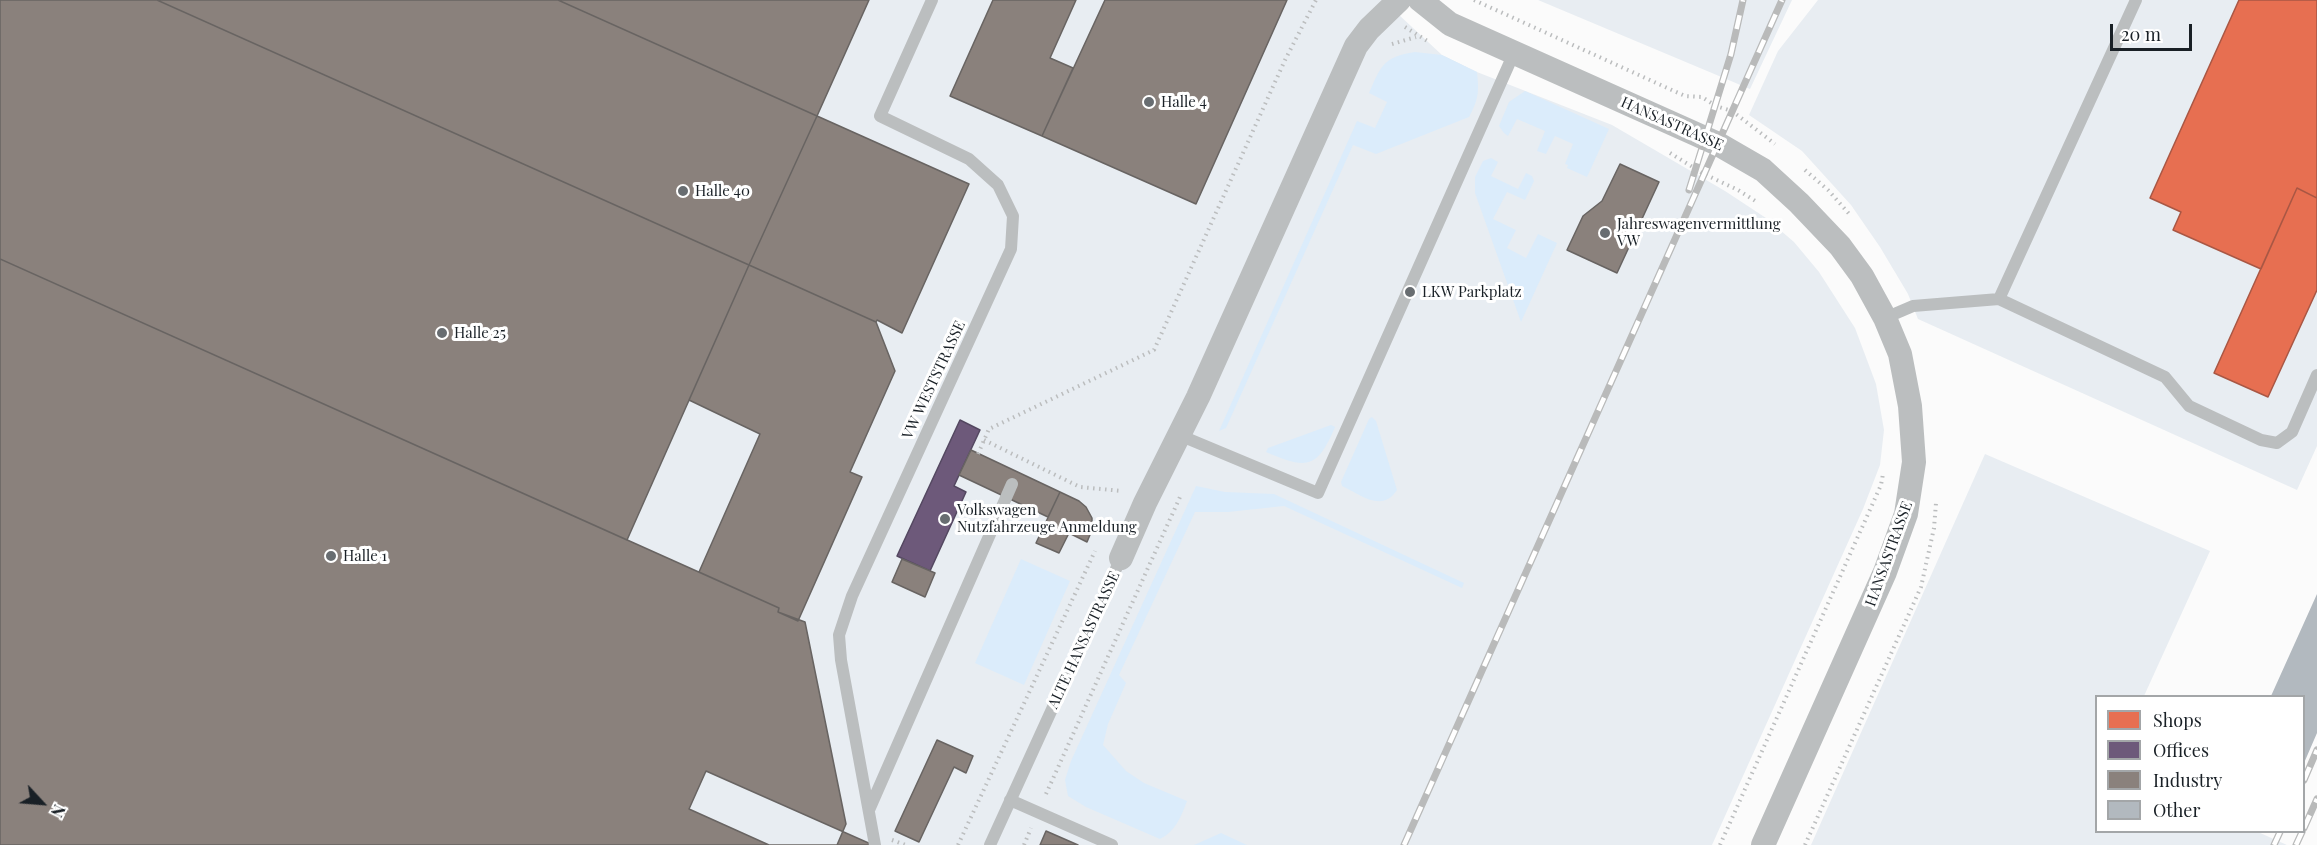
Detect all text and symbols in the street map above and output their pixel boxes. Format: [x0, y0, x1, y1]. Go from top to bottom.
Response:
scale bar [2113, 12, 2196, 50]
text: 20 m [2121, 22, 2161, 46]
place label: Halle 4 [1161, 93, 1207, 111]
street label: HANSASTRASSE [1618, 93, 1726, 155]
marker: Halle 4 [1142, 95, 1156, 109]
place label: Halle 40 [695, 182, 750, 200]
marker: Halle 40 [676, 184, 690, 198]
place label: Jahreswagenvermittlung VW [1617, 215, 1781, 250]
marker: Jahreswagenvermittlung VW [1598, 226, 1612, 240]
place label: LKW Parkplatz [1422, 283, 1522, 301]
marker: LKW Parkplatz [1403, 285, 1417, 299]
street label: VW WESTSTRASSE [899, 318, 969, 442]
place label: Halle 25 [454, 324, 506, 342]
marker: Halle 25 [435, 326, 449, 340]
street label: HANSASTRASSE [1862, 499, 1916, 609]
place label: Volkswagen Nutzfahrzeuge Anmeldung [957, 501, 1137, 536]
marker: Volkswagen Nutzfahrzeuge Anmeldung [938, 512, 952, 526]
place label: Halle 1 [343, 547, 387, 565]
marker: Halle 1 [324, 549, 338, 563]
street label: ALTE HANSASTRASSE [1044, 568, 1124, 712]
legend [2095, 695, 2305, 833]
text: Shops [2153, 708, 2202, 732]
text: Offices [2153, 738, 2209, 762]
text: Industry [2153, 768, 2222, 792]
north arrow [12, 773, 72, 833]
text: Other [2153, 798, 2200, 822]
text: N [47, 801, 71, 821]

